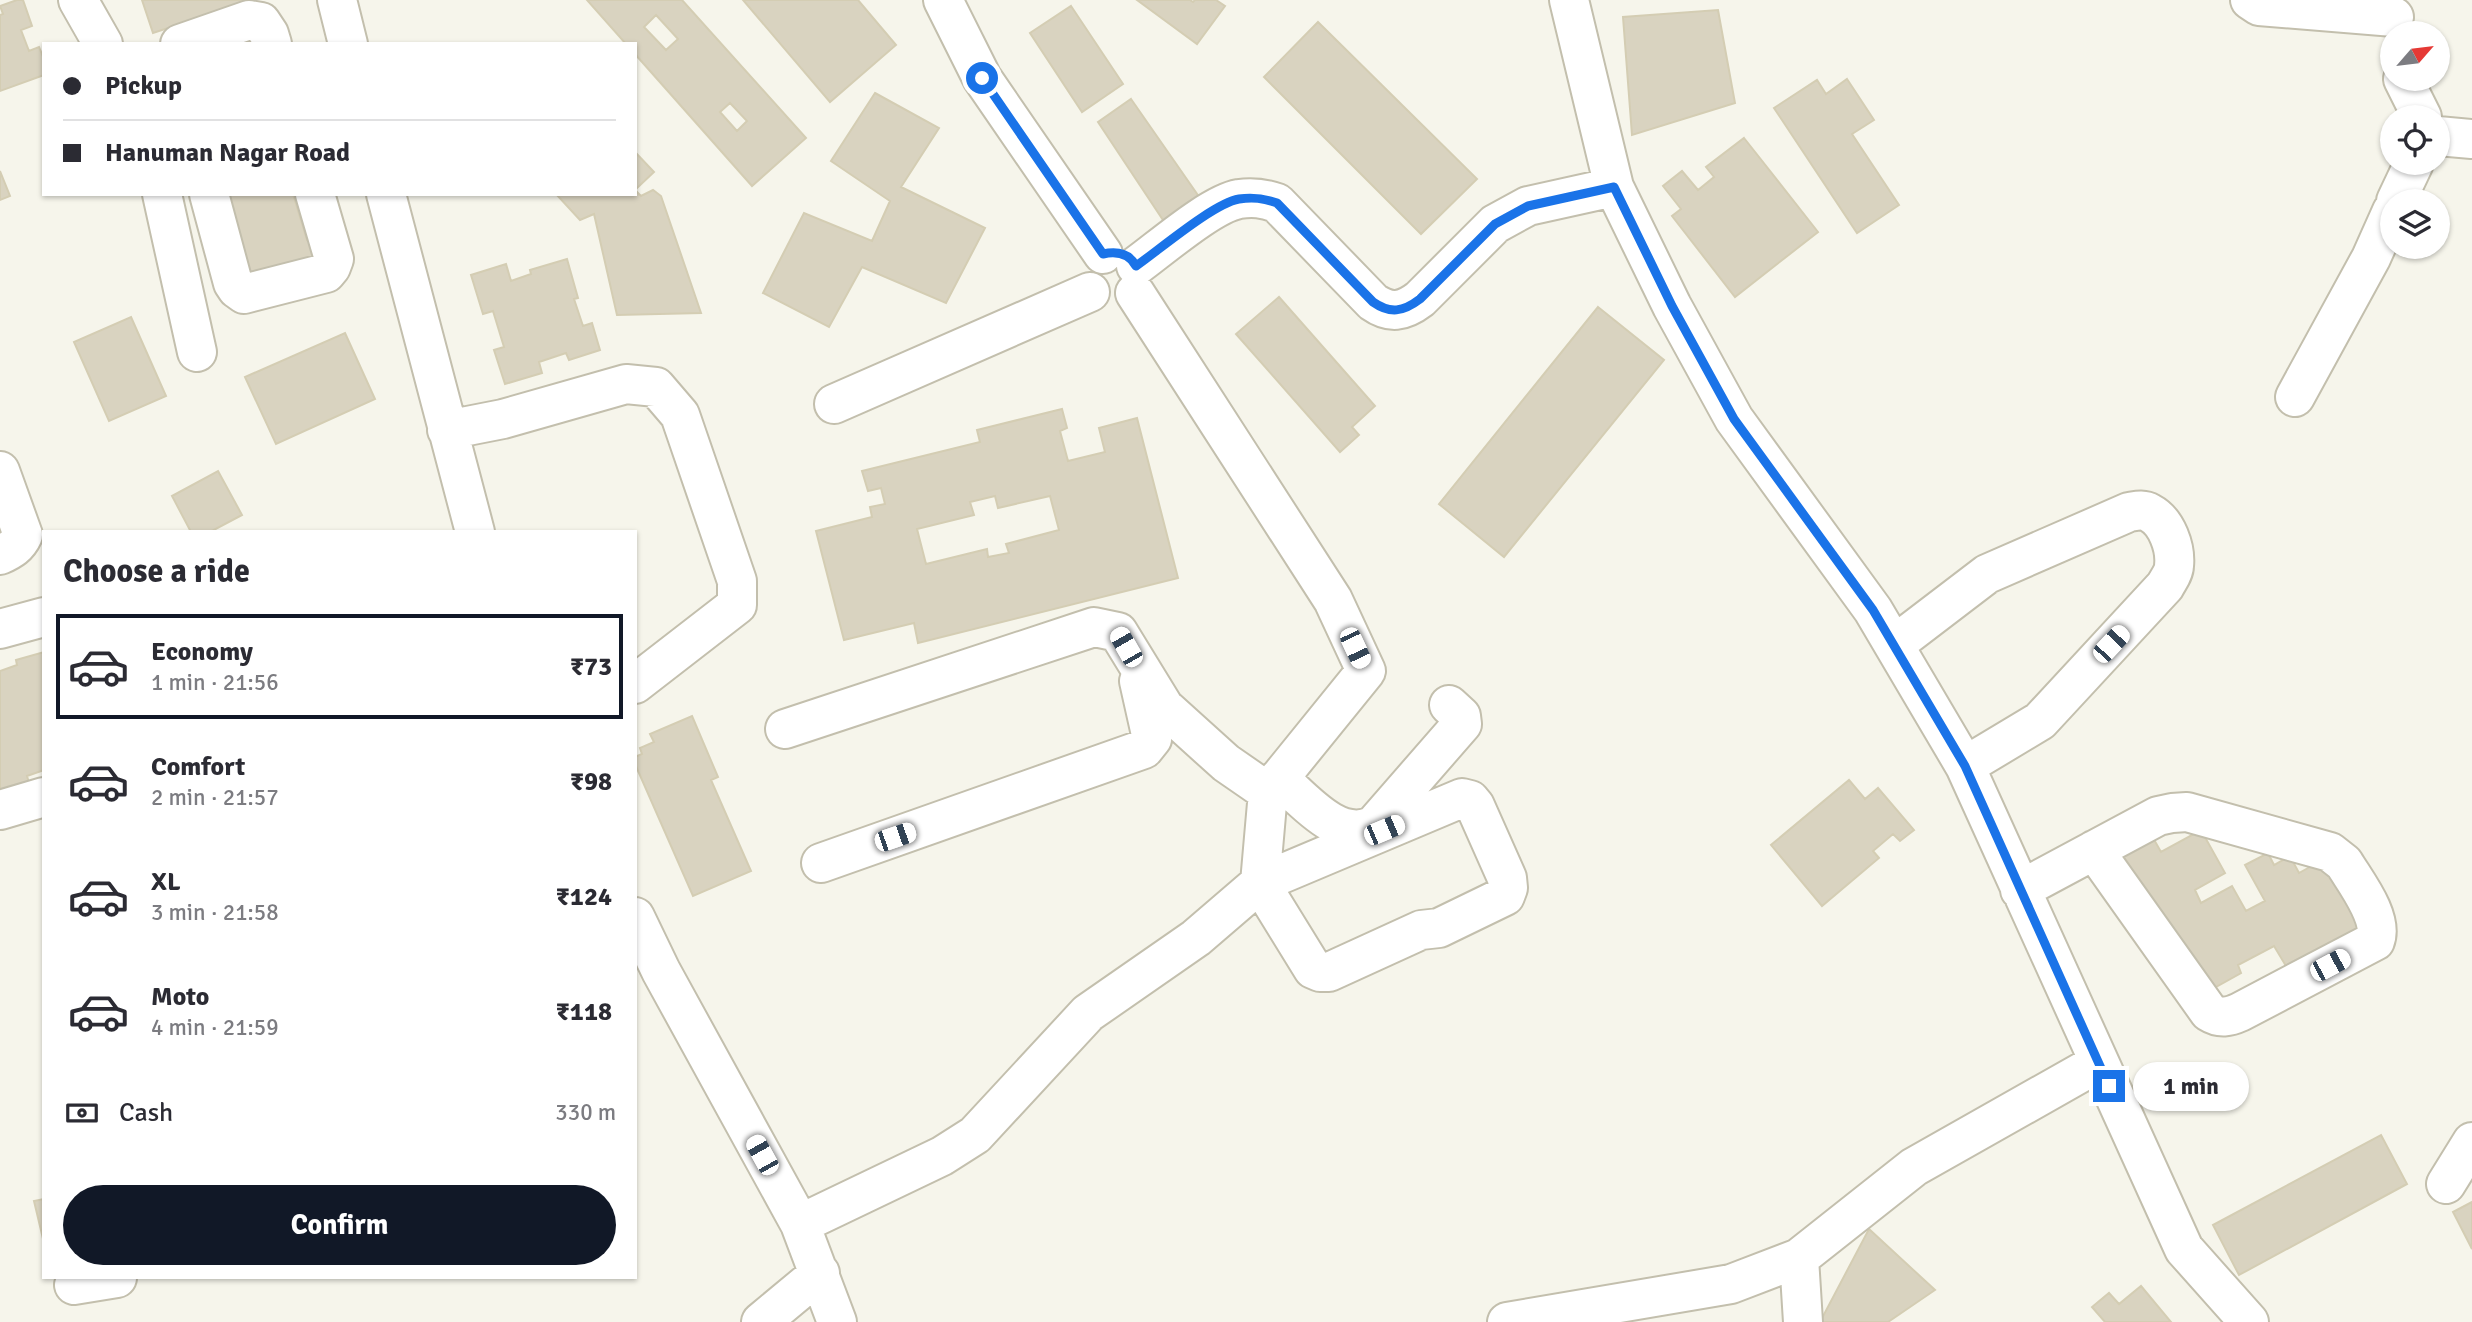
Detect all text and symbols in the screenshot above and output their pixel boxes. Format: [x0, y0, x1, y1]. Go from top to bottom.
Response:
north arrow [2380, 21, 2450, 91]
map controls [2380, 21, 2450, 259]
route start [966, 62, 998, 94]
text: Pickup [105, 70, 182, 102]
button: locate [2380, 105, 2450, 175]
text: Hanuman Nagar Road [105, 137, 350, 169]
button: layers [2380, 189, 2450, 259]
text: Choose a ride [63, 552, 250, 591]
car [2089, 621, 2134, 667]
car [1107, 624, 1146, 670]
car [1337, 625, 1374, 671]
icon: car [67, 635, 130, 698]
text: Economy [151, 636, 253, 668]
text: ₹73 [570, 651, 612, 683]
text: 1 min · 21:56 [151, 668, 279, 697]
icon: car [67, 750, 130, 813]
text: Comfort [151, 751, 245, 783]
text: ₹98 [570, 766, 612, 798]
text: 2 min · 21:57 [151, 783, 279, 812]
car [1361, 812, 1408, 848]
car [872, 820, 919, 854]
icon: car [67, 865, 130, 928]
text: XL [151, 866, 181, 898]
text: ₹124 [556, 881, 612, 913]
text: 3 min · 21:58 [151, 898, 279, 927]
car [2307, 946, 2354, 984]
icon: car [67, 980, 130, 1043]
text: Moto [151, 981, 209, 1013]
text: ₹118 [556, 996, 612, 1028]
text: 4 min · 21:59 [151, 1013, 279, 1042]
callout: 1 min [2134, 1062, 2249, 1110]
route end [2093, 1070, 2125, 1102]
text: 1 min [2163, 1072, 2219, 1101]
icon: cash [63, 1094, 101, 1132]
text: Cash [119, 1097, 173, 1129]
text: 330 m [555, 1098, 616, 1127]
car [743, 1132, 782, 1178]
button: Confirm [63, 1185, 616, 1265]

